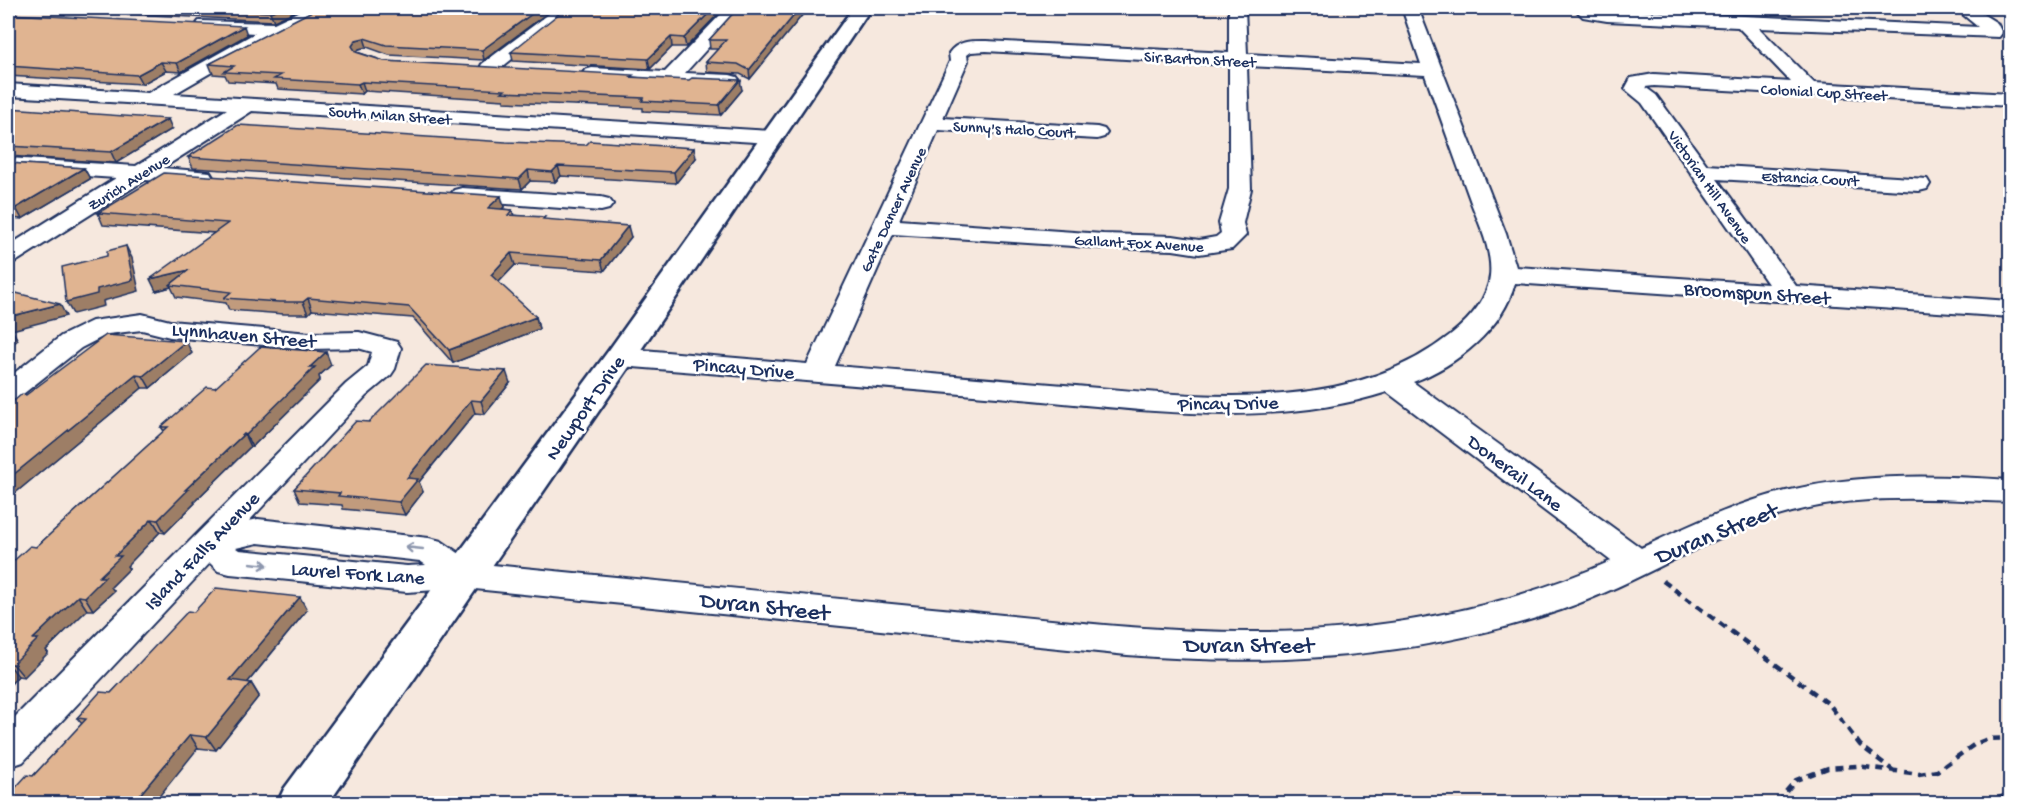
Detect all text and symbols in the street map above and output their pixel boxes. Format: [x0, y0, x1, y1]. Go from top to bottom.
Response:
street label: Sir Barton Street [1143, 49, 1258, 74]
street label: Colonial Cup Street [1760, 82, 1889, 107]
street label: South Milan Street [328, 104, 453, 131]
street label: Sunny's Halo Court [952, 119, 1077, 144]
street label: Victorian Hill Avenue [1661, 127, 1755, 249]
street label: Gate Dancer Avenue [858, 144, 933, 276]
street label: Zurich Avenue [85, 151, 175, 217]
street label: Estancia Court [1761, 168, 1860, 193]
street label: Gallant Fox Avenue [1074, 233, 1205, 258]
street label: Broomspun Street [1682, 279, 1832, 312]
street label: Lynnhaven Street [171, 320, 319, 355]
street label: Newport Drive [542, 352, 632, 466]
street label: Pincay Drive [691, 355, 796, 386]
street label: Pincay Drive [1176, 393, 1279, 418]
street label: Donerail Lane [1460, 430, 1567, 518]
street label: Island Falls Avenue [141, 488, 266, 617]
street label: Duran Street [1650, 497, 1785, 574]
one-way arrow [405, 542, 425, 553]
one-way arrow [249, 559, 269, 570]
street label: Laurel Fork Lane [290, 559, 426, 592]
street label: Duran Street [697, 587, 833, 630]
street label: Duran Street [1182, 633, 1316, 662]

